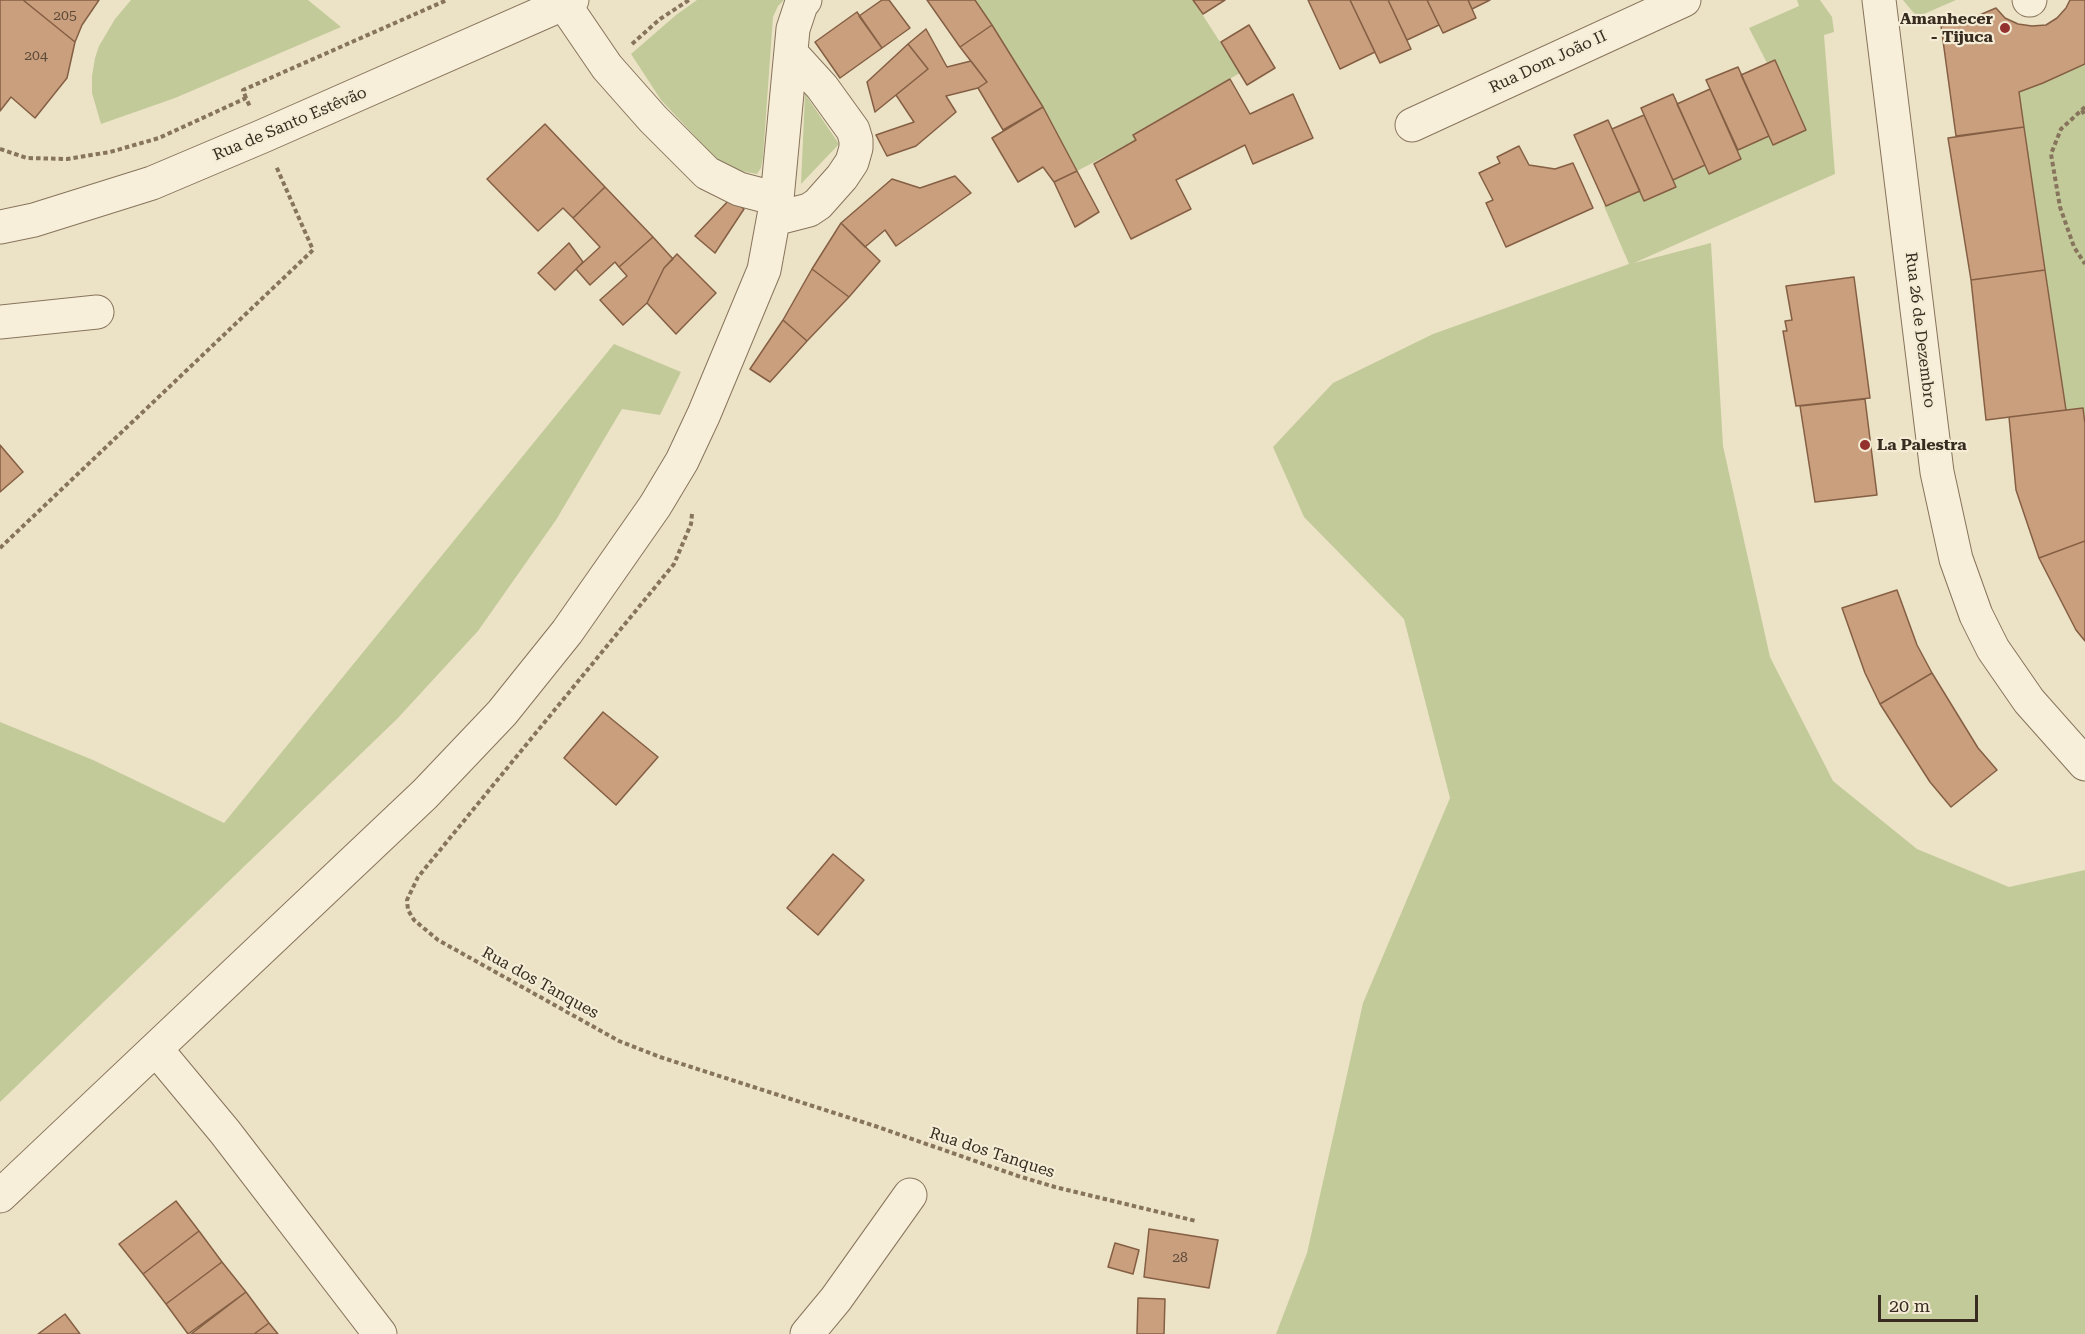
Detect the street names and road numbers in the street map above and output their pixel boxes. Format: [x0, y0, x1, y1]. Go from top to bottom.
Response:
street label: Rua Dom João II [1486, 26, 1610, 98]
street label: Rua de Santo Estêvão [210, 83, 370, 165]
street label: Rua 26 de Dezembro [1901, 251, 1939, 409]
street label: Rua dos Tanques [478, 943, 602, 1023]
street label: Rua dos Tanques [927, 1124, 1057, 1182]

